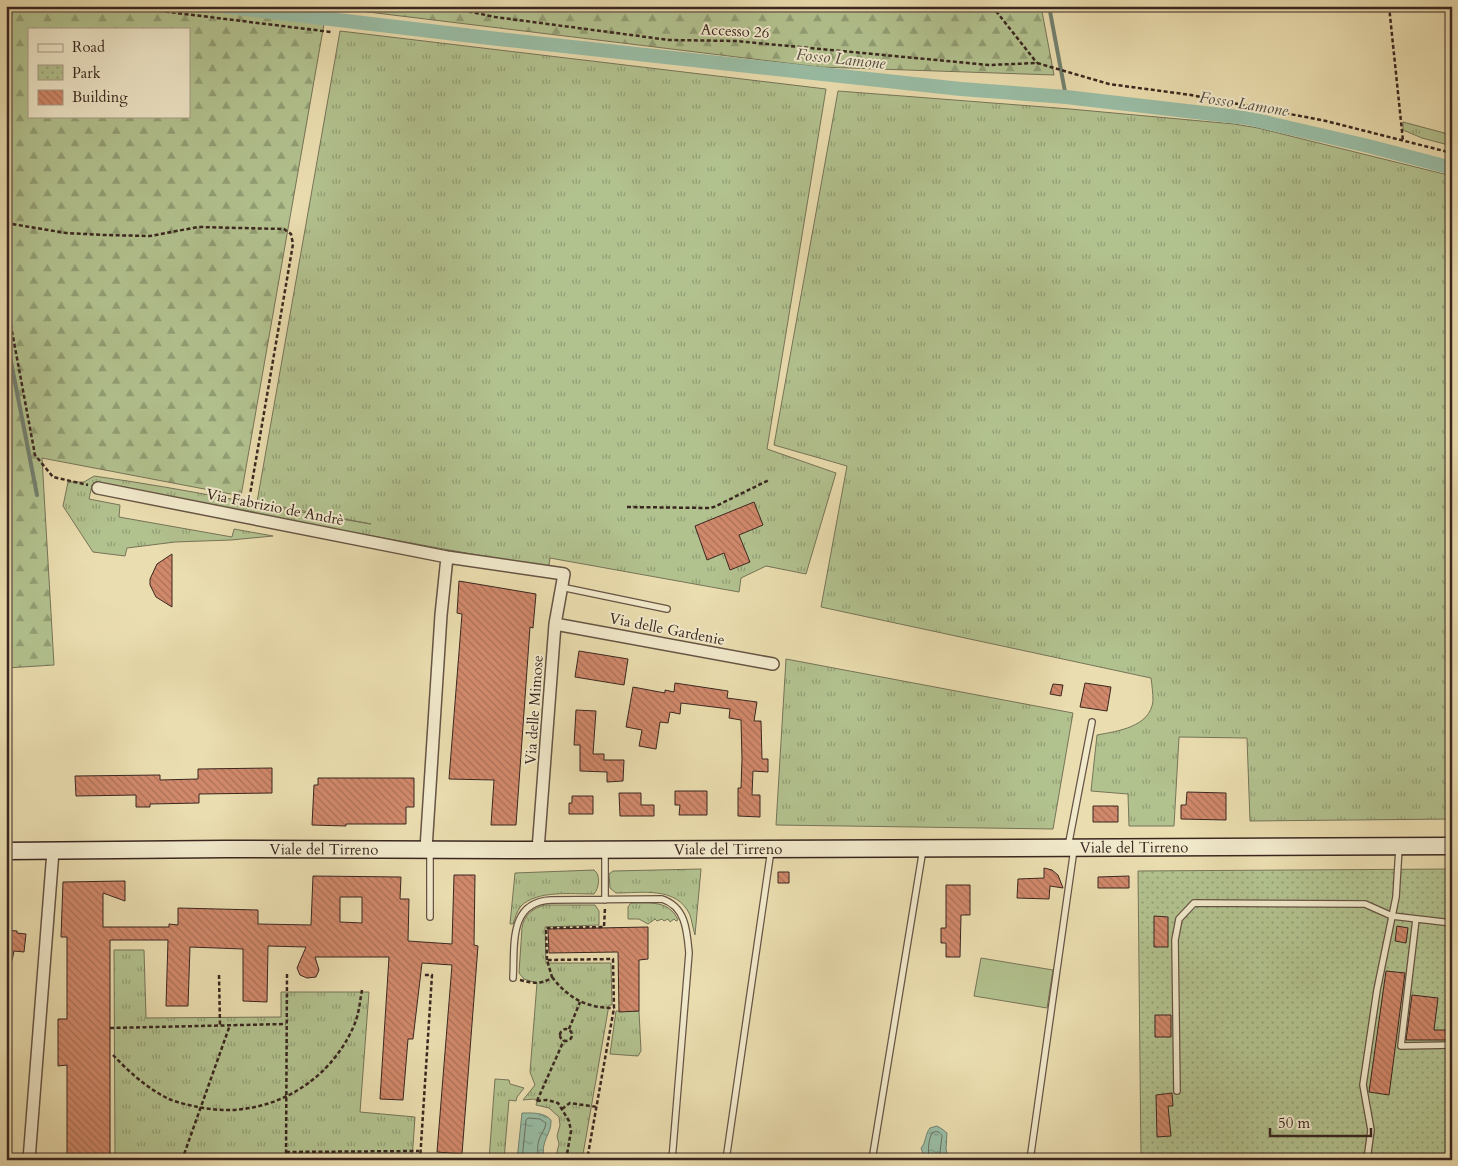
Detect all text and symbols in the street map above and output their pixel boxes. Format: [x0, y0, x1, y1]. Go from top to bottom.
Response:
street label: Accesso 26 [700, 19, 770, 43]
legend [28, 28, 190, 118]
text: Road [72, 37, 105, 57]
water label: Fosso Lamone [795, 43, 887, 75]
text: Park [72, 63, 101, 83]
water label: Fosso Lamone [1198, 86, 1291, 122]
text: Building [72, 87, 128, 107]
street label: Via Fabrizio de Andrè [204, 484, 346, 530]
street label: Via delle Gardenie [608, 608, 727, 650]
street label: Via delle Mimose [520, 654, 548, 766]
street label: Viale del Tirreno [1080, 837, 1188, 858]
street label: Viale del Tirreno [270, 839, 378, 859]
street label: Viale del Tirreno [674, 839, 782, 859]
scale bar [1270, 1106, 1372, 1138]
text: 50 m [1278, 1113, 1310, 1133]

